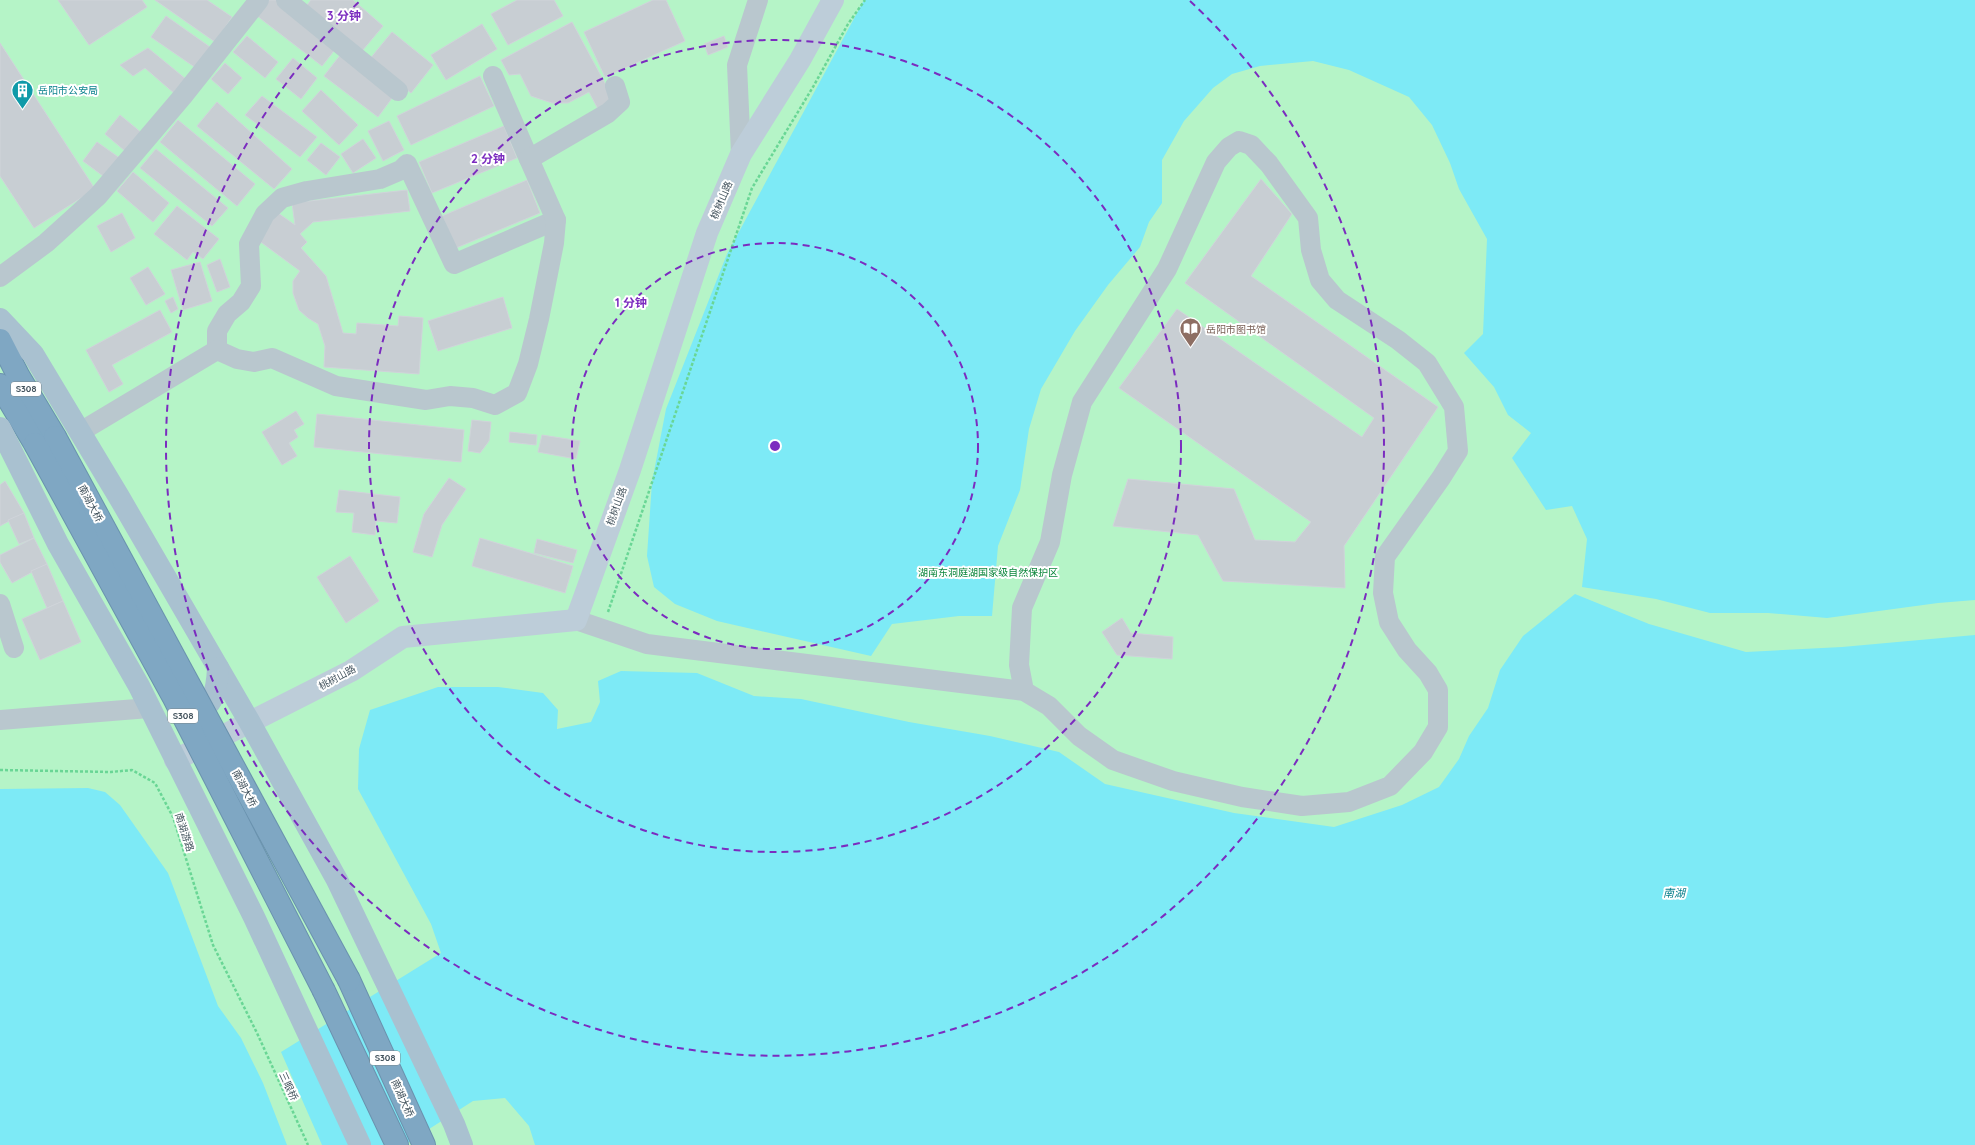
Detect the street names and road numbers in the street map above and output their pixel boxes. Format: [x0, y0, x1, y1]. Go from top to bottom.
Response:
street label: 桃树山路 [708, 179, 735, 221]
road number: S308 [11, 382, 41, 396]
street label: 南湖大桥 [75, 483, 106, 524]
street label: 桃树山路 [604, 485, 629, 527]
street label: 桃树山路 [317, 662, 358, 693]
road number: S308 [168, 709, 198, 723]
street label: 南湖大桥 [229, 768, 260, 809]
street label: 南湖游路 [172, 811, 197, 853]
road number: S308 [370, 1051, 400, 1065]
street label: 三眼桥 [276, 1070, 301, 1103]
street label: 南湖大桥 [388, 1077, 417, 1119]

